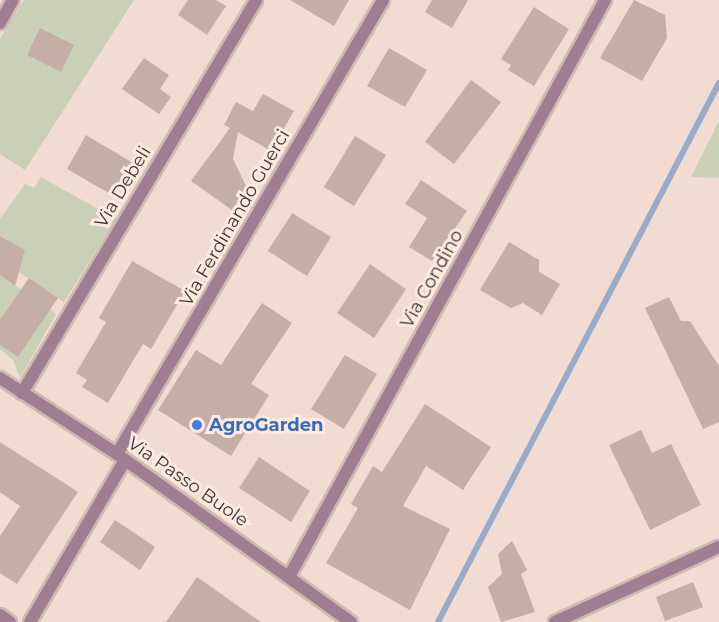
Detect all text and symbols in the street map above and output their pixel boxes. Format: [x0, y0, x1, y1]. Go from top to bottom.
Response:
street label: Via Ferdinando Guerci [176, 126, 294, 310]
street label: Via Debeli [90, 142, 156, 232]
street label: Via Condino [396, 226, 468, 332]
place label: AgroGarden [209, 414, 324, 436]
marker: AgroGarden [190, 418, 204, 432]
street label: Via Passo Buole [124, 432, 252, 532]

